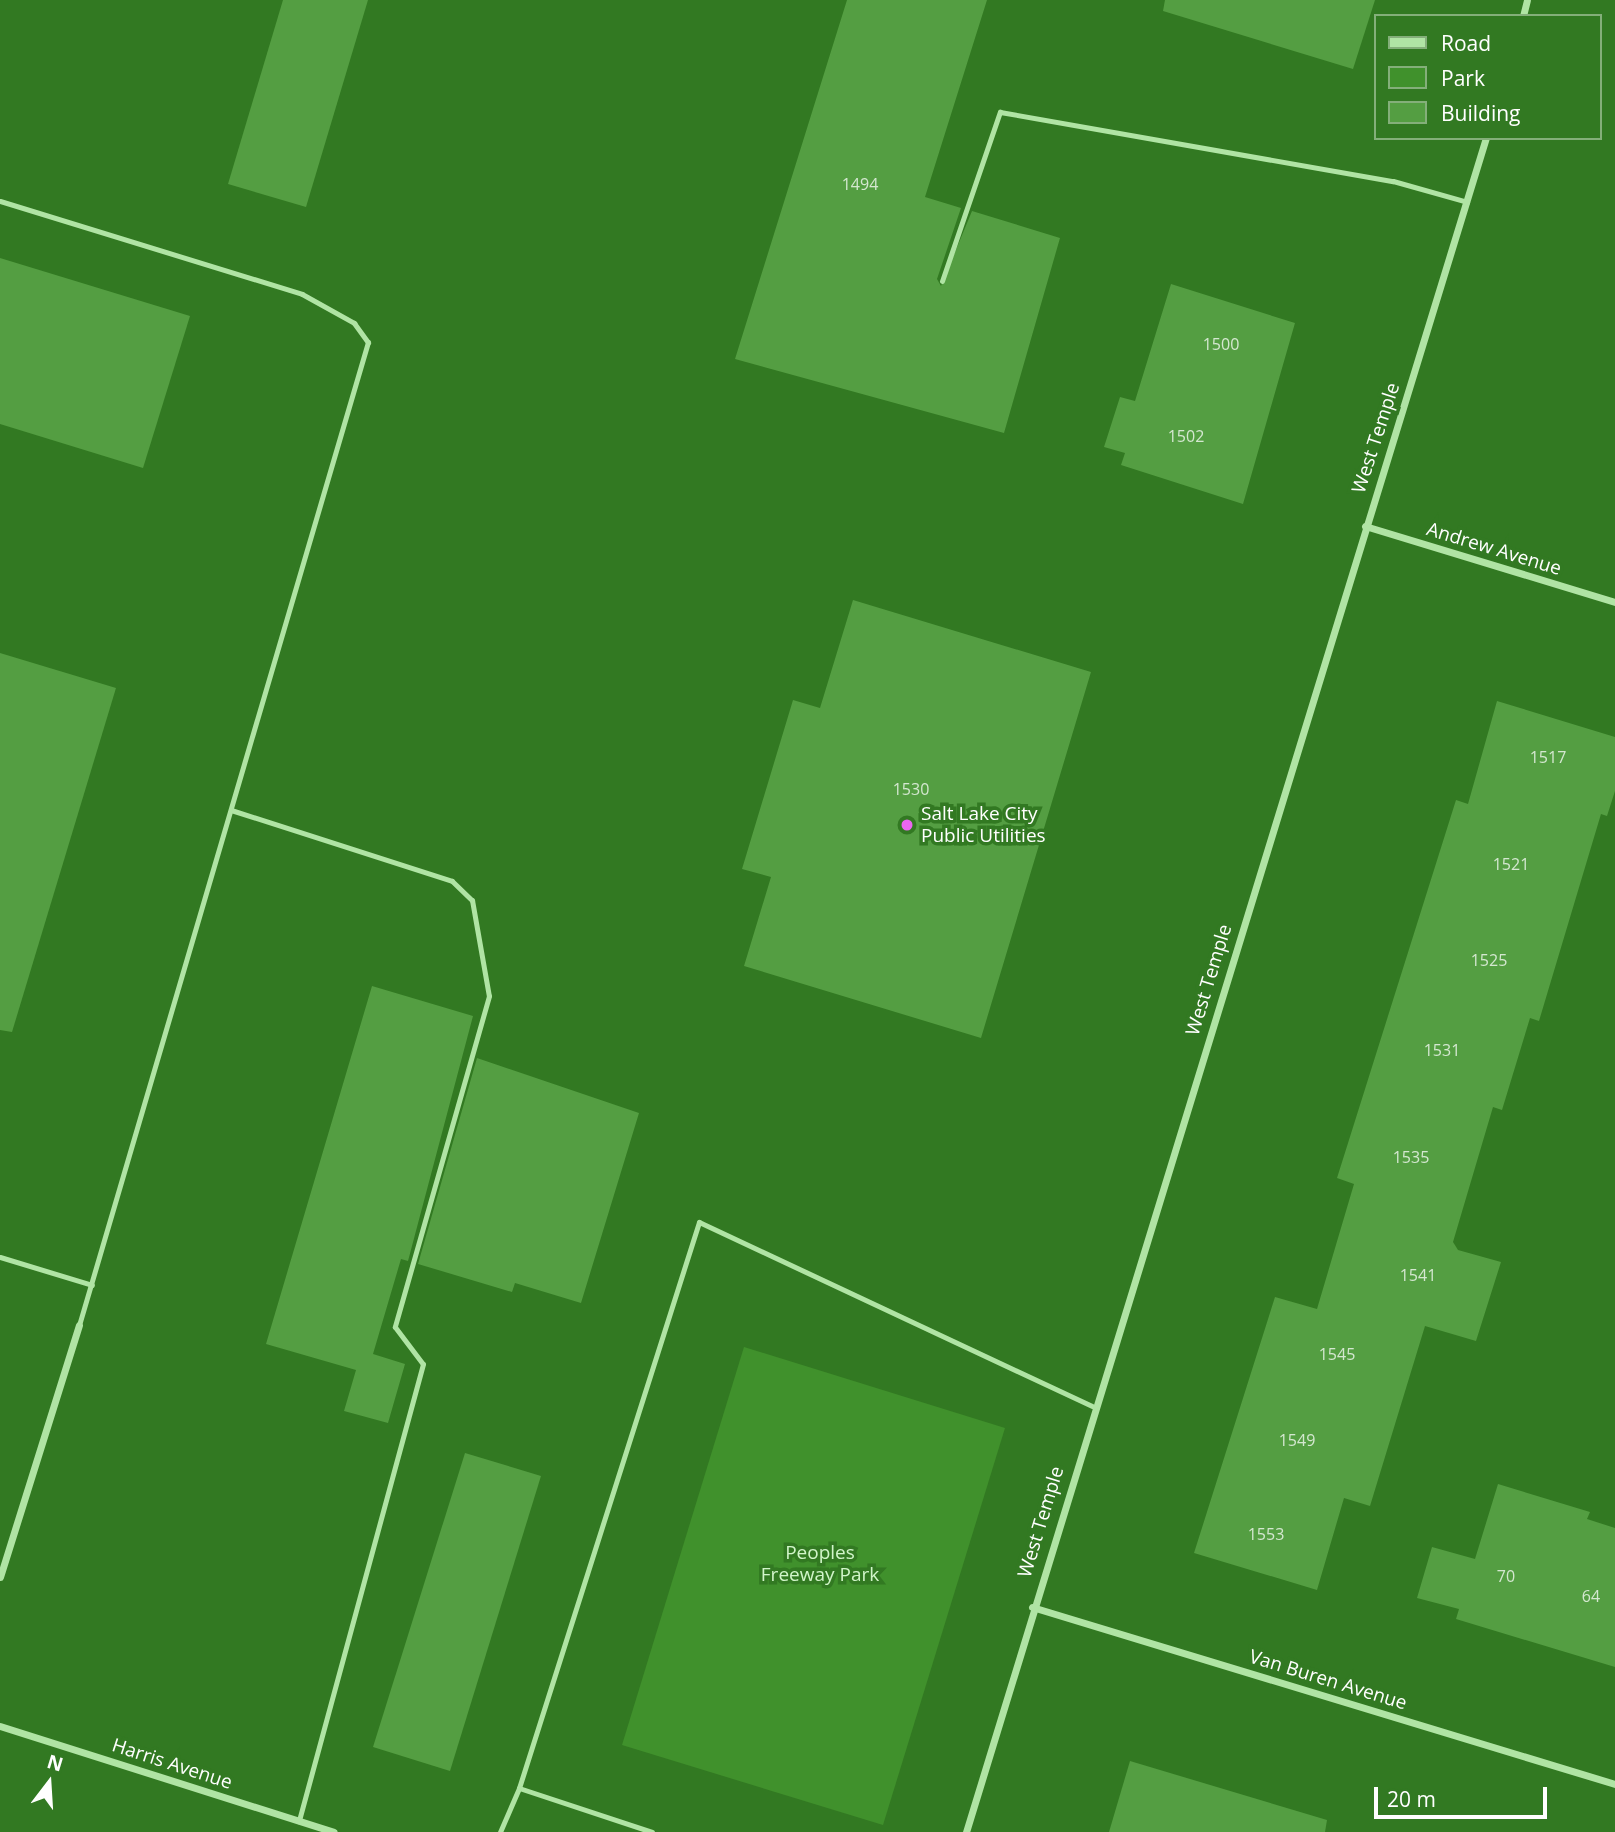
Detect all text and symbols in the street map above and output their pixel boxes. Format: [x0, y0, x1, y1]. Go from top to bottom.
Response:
legend [1374, 14, 1601, 140]
text: Road [1441, 29, 1491, 57]
text: Park [1441, 64, 1485, 92]
text: Building [1441, 99, 1520, 127]
house number: 1494 [842, 174, 878, 194]
house number: 1500 [1203, 334, 1239, 354]
street label: West Temple [1347, 380, 1405, 496]
house number: 1502 [1168, 426, 1204, 446]
street label: Andrew Avenue [1424, 518, 1564, 580]
house number: 1517 [1530, 747, 1566, 767]
house number: 1530 [893, 779, 929, 799]
place label: Salt Lake City Public Utilities [921, 803, 1046, 847]
marker: Salt Lake City Public Utilities [899, 817, 915, 833]
house number: 1521 [1493, 854, 1529, 874]
street label: West Temple [1181, 922, 1237, 1038]
house number: 1525 [1471, 950, 1507, 970]
house number: 1531 [1424, 1040, 1460, 1060]
house number: 1535 [1393, 1147, 1429, 1167]
house number: 1541 [1400, 1265, 1436, 1285]
house number: 1545 [1319, 1344, 1355, 1364]
house number: 1549 [1279, 1430, 1315, 1450]
street label: West Temple [1013, 1464, 1069, 1580]
house number: 1553 [1248, 1524, 1284, 1544]
park label: Peoples Freeway Park [761, 1542, 879, 1586]
house number: 70 [1497, 1566, 1515, 1586]
house number: 64 [1582, 1586, 1600, 1606]
street label: Van Buren Avenue [1246, 1645, 1410, 1715]
street label: Harris Avenue [109, 1734, 235, 1794]
north arrow [14, 1748, 84, 1818]
text: N [44, 1748, 66, 1778]
scale bar [1377, 1772, 1550, 1816]
text: 20 m [1387, 1785, 1436, 1813]

